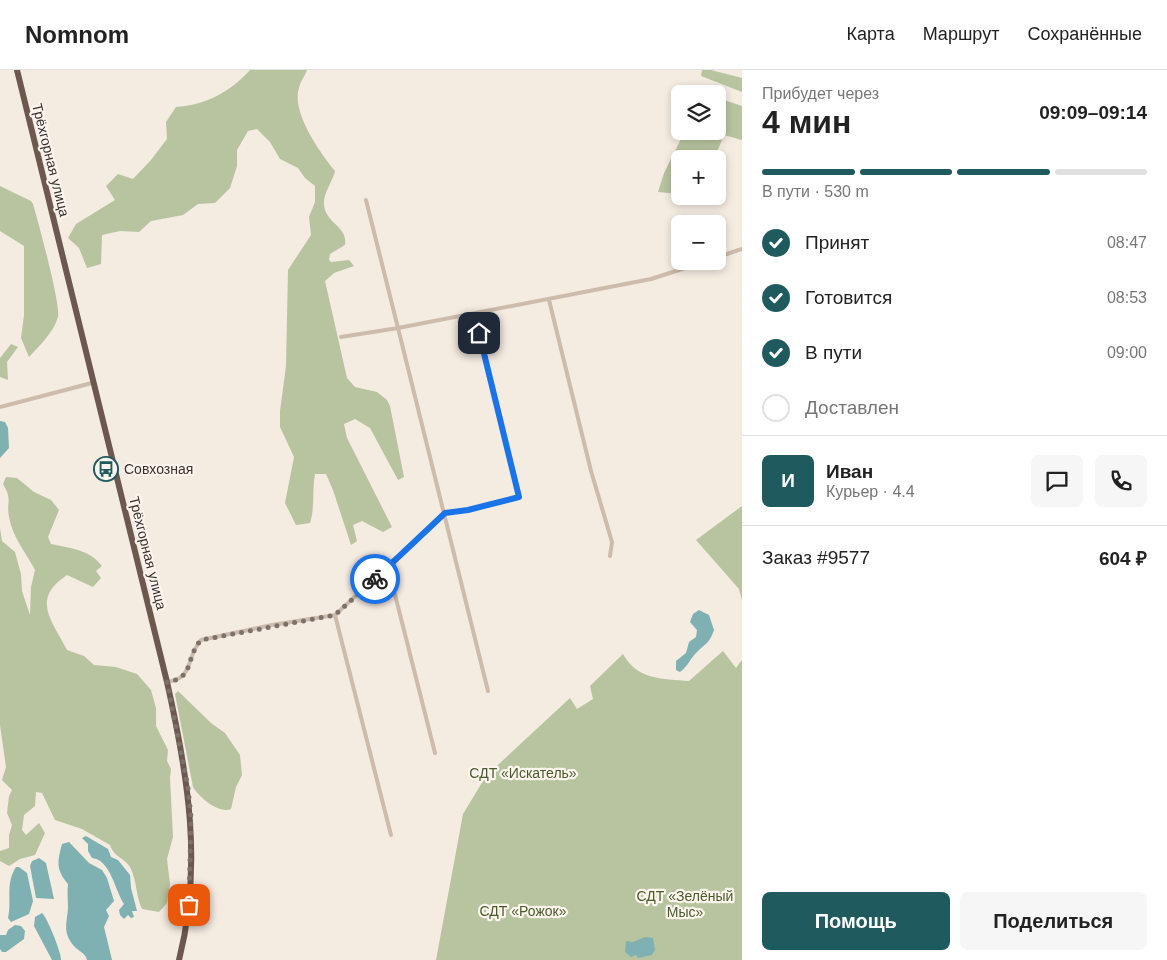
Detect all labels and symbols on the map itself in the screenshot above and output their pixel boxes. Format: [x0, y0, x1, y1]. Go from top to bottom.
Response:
street label: Трёхгорная улица [29, 102, 73, 219]
pin [458, 312, 500, 354]
bus stop icon: Совхозная [93, 456, 119, 482]
place label: Совхозная [124, 461, 193, 477]
street label: Трёхгорная улица [126, 495, 170, 612]
courier [350, 554, 400, 604]
park label: СДТ «Искатель» [469, 765, 577, 781]
pin [168, 884, 210, 926]
park label: СДТ «Зелёный Мыс» [637, 888, 733, 920]
park label: СДТ «Рожок» [480, 903, 567, 919]

